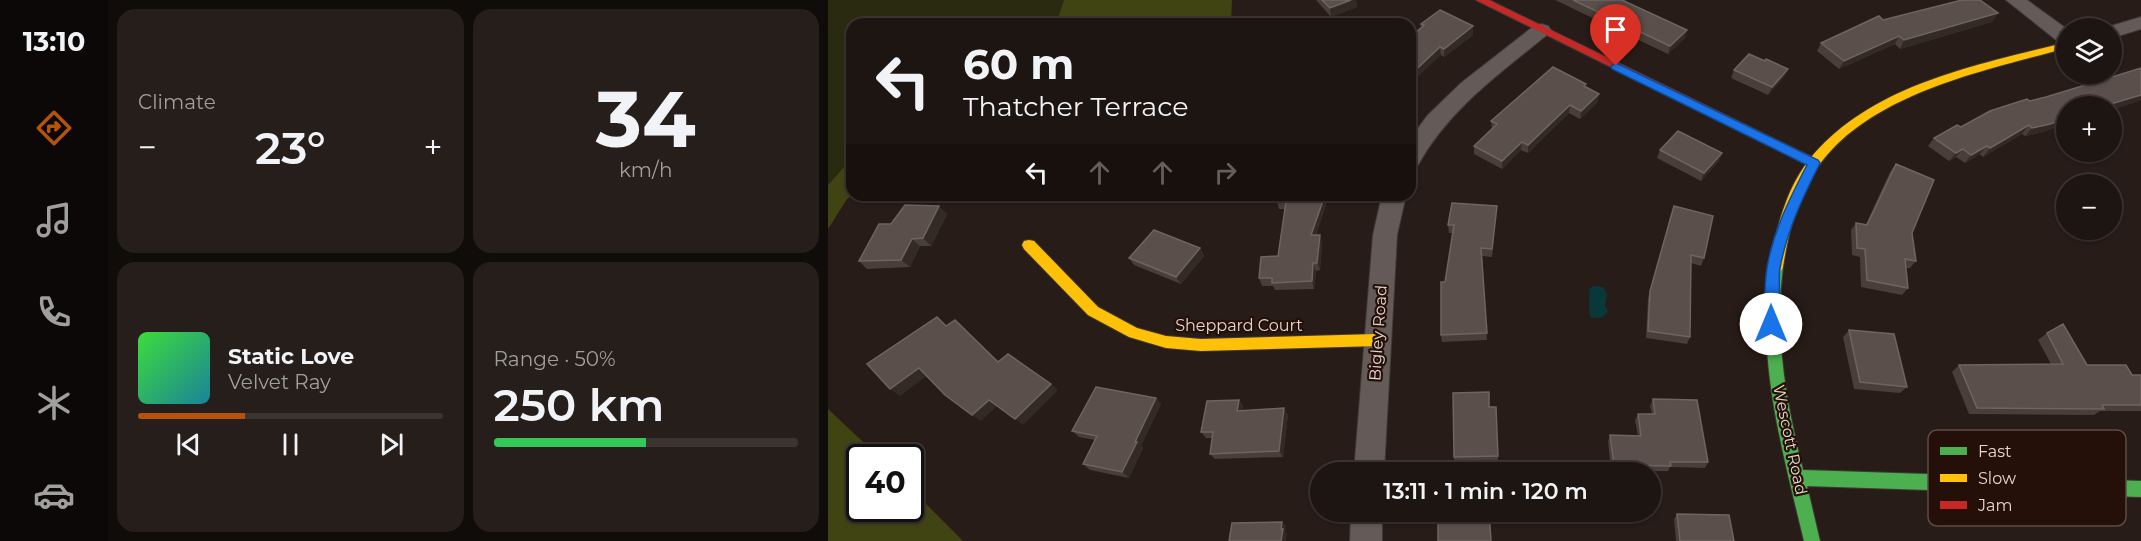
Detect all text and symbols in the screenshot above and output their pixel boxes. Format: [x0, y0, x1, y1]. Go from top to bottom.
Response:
pin [1590, 4, 1641, 66]
icon: arrive [1599, 13, 1632, 46]
map controls [2056, 18, 2122, 240]
button: layers [2056, 18, 2122, 84]
text: 13:10 [23, 25, 85, 58]
text: 60 m [963, 38, 1074, 90]
icon: left [864, 42, 942, 120]
text: 34 [596, 71, 696, 167]
text: Climate [138, 90, 216, 114]
text: Thatcher Terrace [963, 90, 1188, 123]
button: + [2056, 96, 2122, 162]
icon: directions [33, 107, 75, 149]
text: 23° [255, 120, 326, 175]
text: − [138, 127, 157, 167]
text: + [424, 127, 443, 167]
icon: left [1020, 156, 1053, 189]
icon: ahead [1083, 156, 1116, 189]
icon: ahead [1146, 156, 1179, 189]
icon: right [1209, 156, 1242, 189]
text: km/h [619, 158, 672, 182]
button: − [2056, 174, 2122, 240]
icon: music [33, 199, 75, 241]
street label: Bigley Road [1365, 285, 1391, 381]
icon: phone [33, 291, 75, 333]
position arrow [1739, 292, 1803, 356]
street label: Sheppard Court [1175, 316, 1303, 335]
text: Static Love [228, 343, 354, 370]
text: Range · 50% [494, 347, 616, 371]
text: Velvet Ray [228, 370, 331, 394]
text: 250 km [494, 377, 664, 432]
icon: climate [33, 382, 75, 424]
street label: Wescott Road [1769, 383, 1811, 497]
icon: previous [172, 428, 205, 461]
icon: pause [274, 428, 307, 461]
icon: next [375, 428, 408, 461]
legend [1928, 430, 2126, 526]
text: Fast [1978, 442, 2012, 461]
speed limit sign: 40 [846, 444, 924, 522]
text: Slow [1978, 469, 2016, 488]
icon: car [33, 474, 75, 516]
text: 13:11 · 1 min · 120 m [1383, 478, 1588, 505]
text: Jam [1977, 496, 2012, 515]

